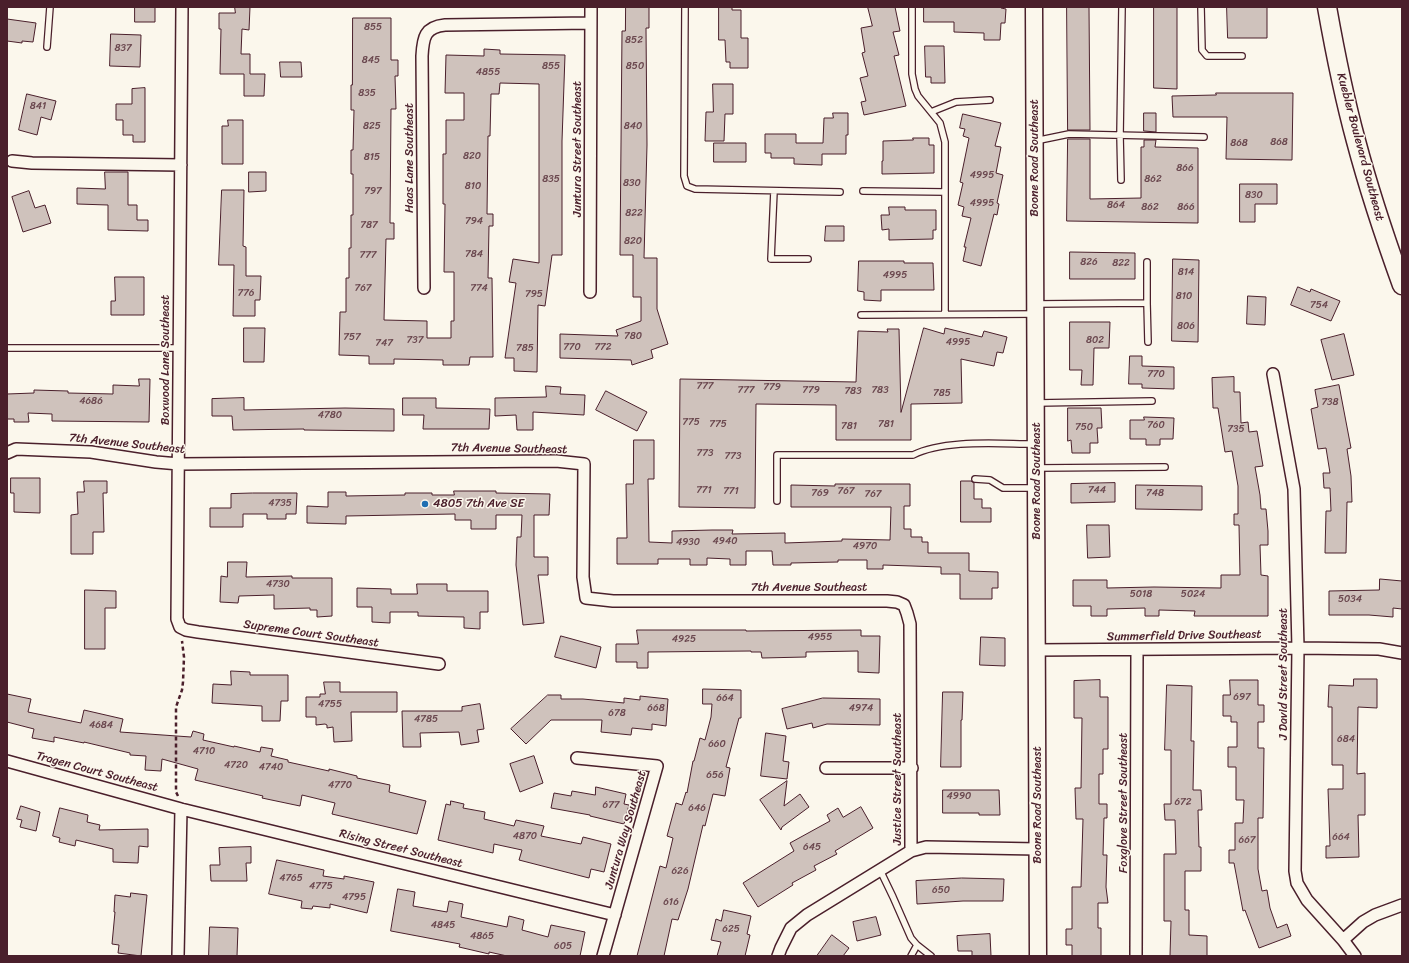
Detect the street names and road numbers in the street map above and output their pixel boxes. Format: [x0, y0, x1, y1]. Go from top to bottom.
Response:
street label: Kuebler Boulevard Southeast [1333, 71, 1387, 223]
street label: Juntura Street Southeast [571, 81, 585, 217]
street label: Boone Road Southeast [1028, 99, 1042, 217]
street label: Haas Lane Southeast [403, 103, 417, 213]
street label: Boxwood Lane Southeast [159, 295, 173, 425]
street label: Boone Road Southeast [1030, 422, 1044, 540]
street label: 7th Avenue Southeast [68, 431, 186, 457]
street label: 7th Avenue Southeast [451, 441, 567, 457]
street label: 7th Avenue Southeast [751, 581, 867, 595]
street label: J David Street Southeast [1277, 608, 1291, 740]
street label: Supreme Court Southeast [242, 617, 380, 651]
street label: Summerfield Drive Southeast [1106, 627, 1262, 645]
street label: Justice Street Southeast [891, 713, 905, 845]
street label: Foxglove Street Southeast [1117, 733, 1131, 873]
street label: Boone Road Southeast [1031, 746, 1045, 864]
street label: Tragen Court Southeast [35, 749, 159, 795]
street label: Juntura Way Southeast [602, 769, 650, 891]
street label: Rising Street Southeast [338, 827, 464, 871]

